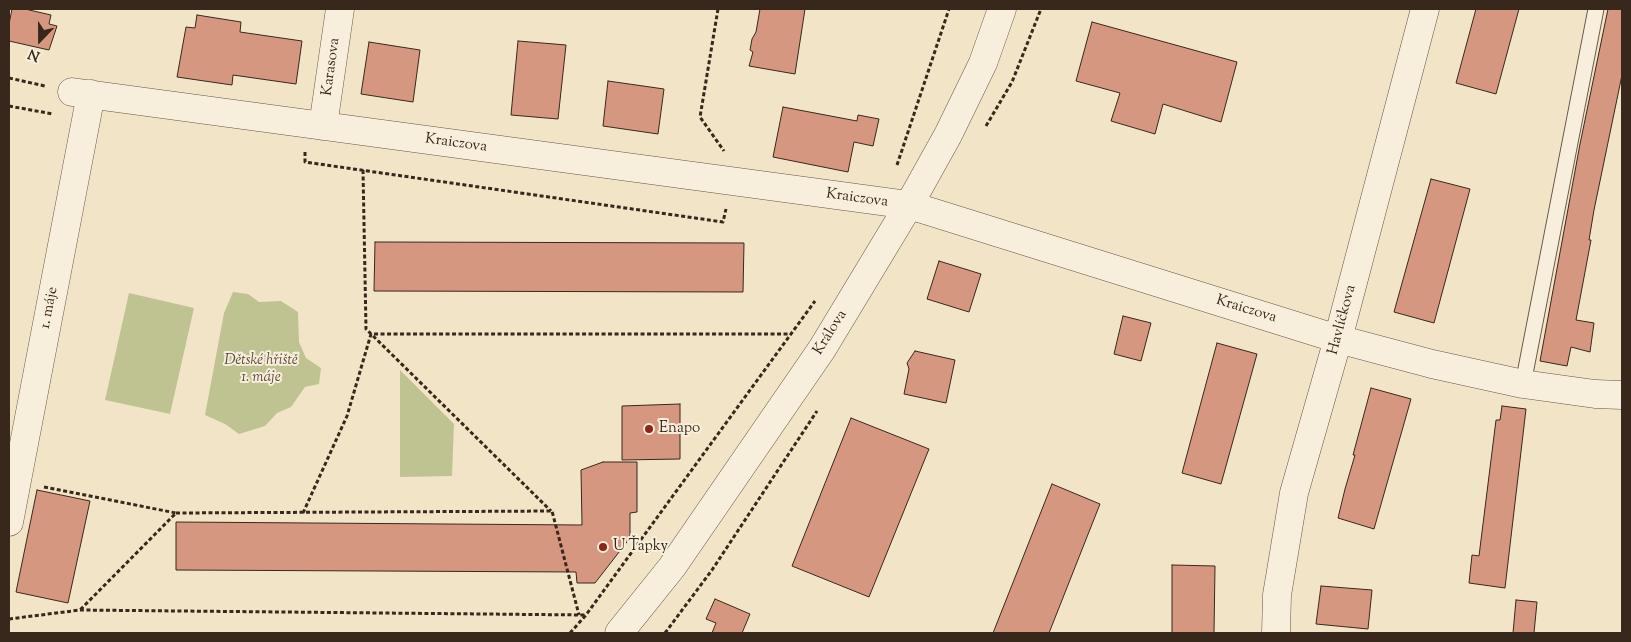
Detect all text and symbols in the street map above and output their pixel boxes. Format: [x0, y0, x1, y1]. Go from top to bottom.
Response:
north arrow [15, 15, 65, 65]
street label: Karasova [319, 37, 345, 97]
text: N [25, 43, 43, 65]
street label: Kraiczova [424, 131, 488, 157]
street label: Kraiczova [825, 186, 889, 212]
street label: Havlíčkova [1325, 283, 1361, 357]
street label: 1. máje [37, 285, 63, 331]
street label: Kraiczova [1214, 292, 1278, 328]
street label: Králova [810, 307, 852, 359]
park label: Dětské hřiště 1. máje [224, 352, 298, 387]
place label: Enapo [659, 420, 700, 438]
marker: Enapo [643, 423, 655, 435]
place label: U Ťapky [613, 538, 668, 556]
marker: U Ťapky [597, 541, 609, 553]

